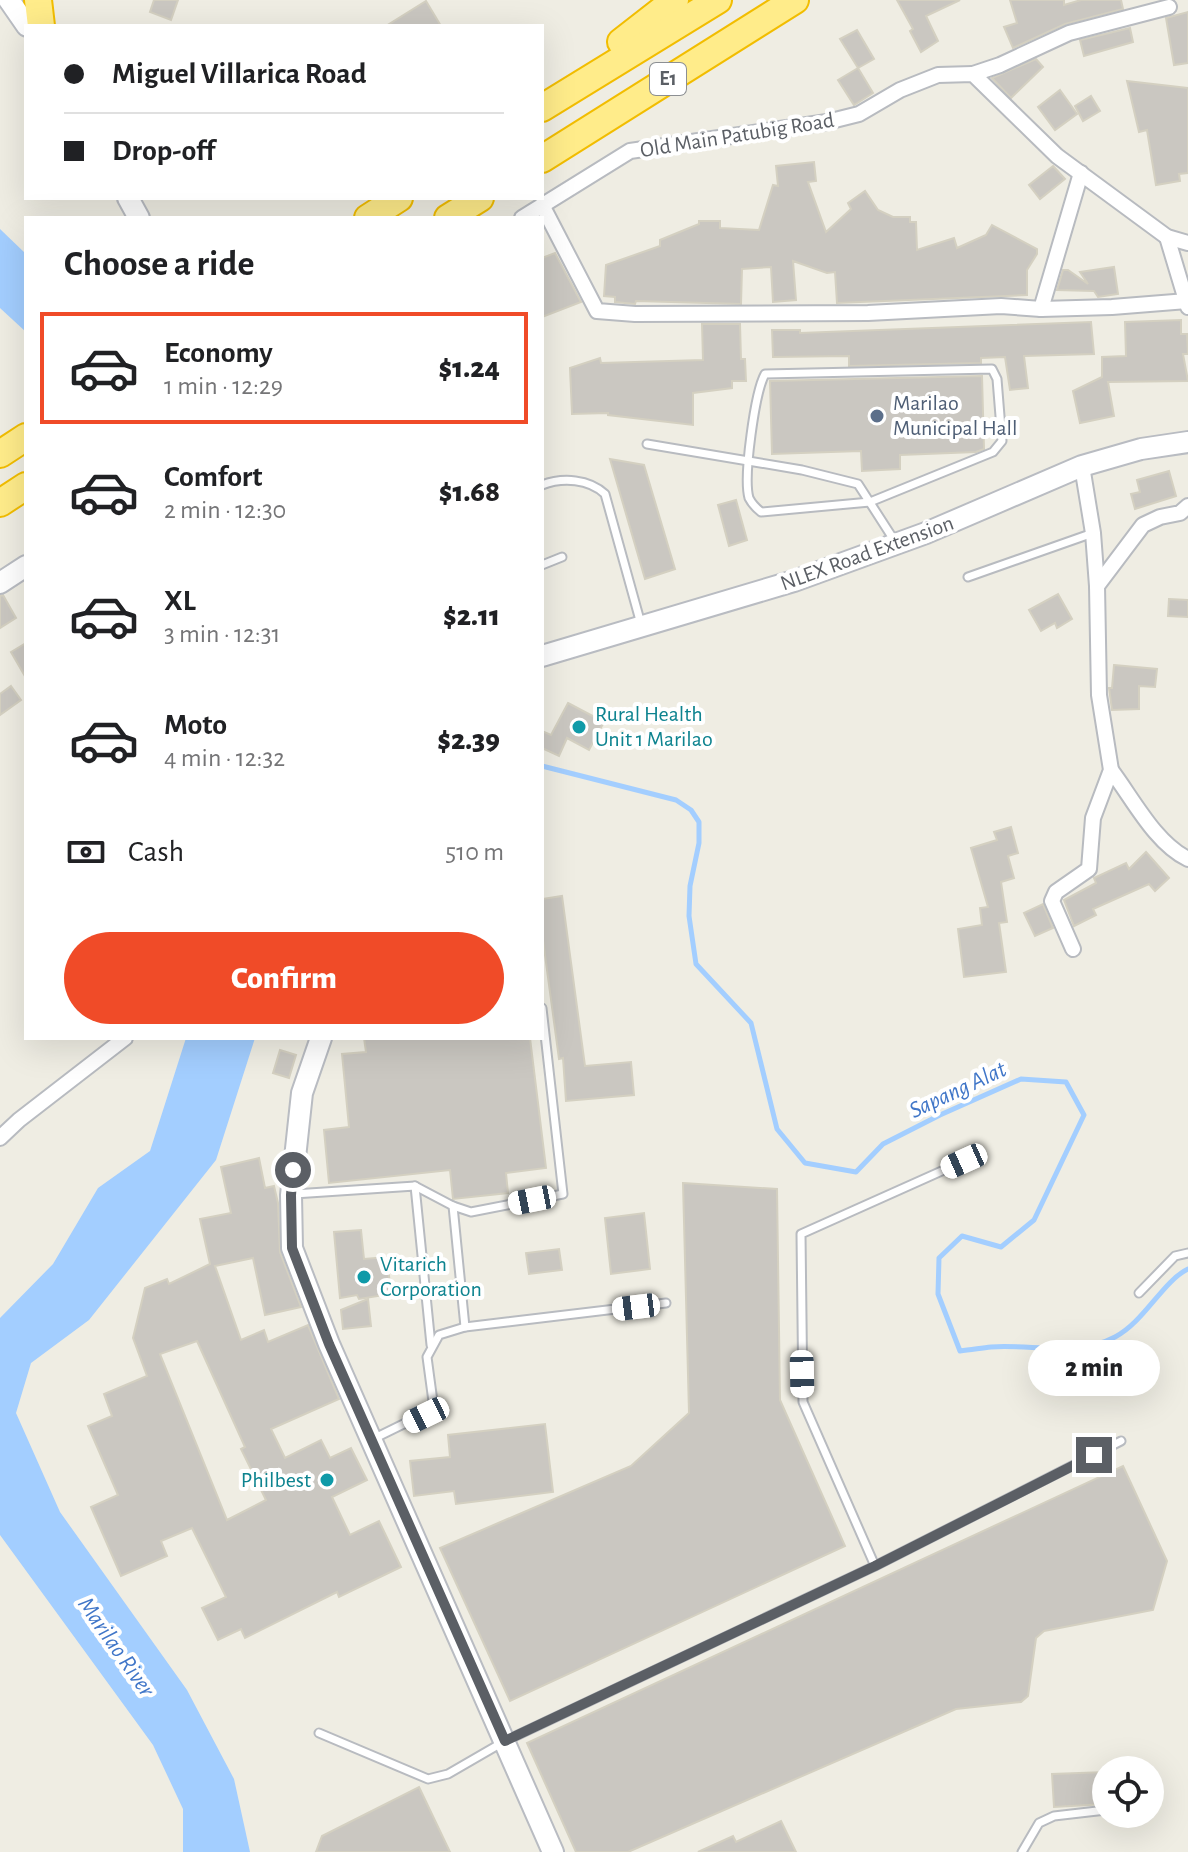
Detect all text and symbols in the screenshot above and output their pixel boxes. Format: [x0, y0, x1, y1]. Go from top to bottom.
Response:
text: Miguel Villarica Road [112, 59, 367, 89]
road number: E1 [650, 63, 686, 95]
street label: Old Main Patubig Road [638, 109, 836, 161]
text: Drop-off [112, 136, 215, 166]
text: Choose a ride [64, 246, 254, 282]
icon: car [68, 332, 140, 404]
text: Economy [164, 338, 273, 368]
text: $1.24 [439, 353, 500, 383]
text: 1 min · 12:29 [164, 373, 283, 399]
place label: Marilao Municipal Hall [893, 392, 1017, 439]
marker: Marilao Municipal Hall [868, 407, 886, 425]
icon: car [68, 456, 140, 528]
text: Comfort [164, 462, 263, 492]
text: $1.68 [439, 477, 500, 507]
text: 2 min · 12:30 [164, 497, 286, 523]
street label: NLEX Road Extension [777, 511, 957, 595]
icon: car [68, 580, 140, 652]
text: XL [164, 586, 196, 616]
text: $2.11 [443, 601, 500, 631]
text: 3 min · 12:31 [164, 621, 280, 647]
place label: Rural Health Unit 1 Marilao [595, 703, 713, 750]
icon: car [68, 704, 140, 776]
text: Moto [164, 710, 227, 740]
marker: Rural Health Unit 1 Marilao [570, 718, 588, 736]
text: $2.39 [437, 725, 500, 755]
text: 4 min · 12:32 [164, 745, 285, 771]
icon: cash [64, 830, 108, 874]
text: Cash [128, 837, 184, 867]
text: 510 m [445, 839, 504, 865]
button: Confirm [64, 932, 504, 1024]
water label: Sapang Alat [906, 1057, 1010, 1123]
car [937, 1140, 991, 1182]
route start [275, 1152, 311, 1188]
car [506, 1184, 558, 1216]
place label: Vitarich Corporation [380, 1253, 482, 1300]
marker: Vitarich Corporation [355, 1268, 373, 1286]
car [611, 1292, 661, 1322]
callout: 2 min [1028, 1339, 1160, 1395]
car [790, 1350, 814, 1398]
text: 2 min [1065, 1355, 1123, 1381]
car [399, 1394, 453, 1436]
route end [1076, 1437, 1112, 1473]
place label: Philbest [241, 1469, 311, 1491]
marker: Philbest [318, 1471, 336, 1489]
water label: Marilao River [73, 1593, 160, 1702]
map controls [1092, 1756, 1164, 1828]
button: locate [1092, 1756, 1164, 1828]

